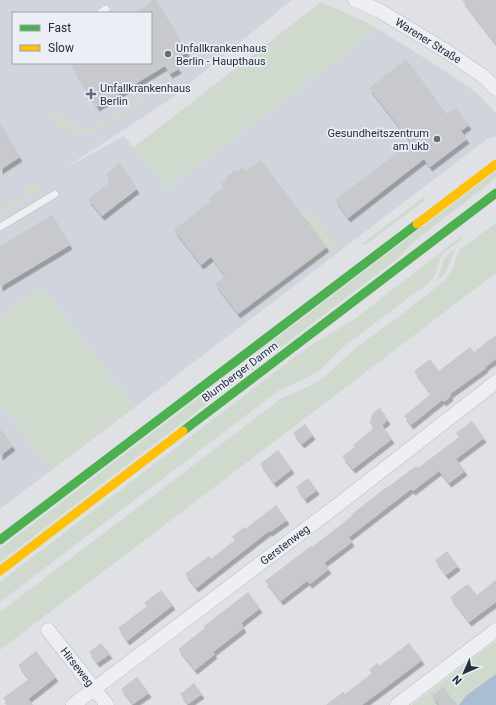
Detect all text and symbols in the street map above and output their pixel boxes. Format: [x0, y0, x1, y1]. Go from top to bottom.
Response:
legend [12, 12, 152, 64]
street label: Warener Straße [393, 16, 464, 67]
text: Fast [48, 21, 71, 35]
text: Slow [48, 41, 74, 55]
place label: Unfallkrankenhaus Berlin - Haupthaus [176, 42, 267, 68]
marker: Unfallkrankenhaus Berlin - Haupthaus [163, 49, 173, 59]
place label: Unfallkrankenhaus Berlin [100, 82, 191, 108]
marker: Unfallkrankenhaus Berlin [85, 88, 97, 100]
place label: Gesundheitszentrum am ukb [327, 127, 429, 153]
marker: Gesundheitszentrum am ukb [432, 134, 442, 144]
street label: Blumberger Damm [199, 339, 281, 405]
street label: Gerstenweg [258, 522, 312, 568]
street label: Hirseweg [58, 645, 96, 689]
north arrow [444, 653, 484, 693]
text: N [450, 672, 465, 687]

